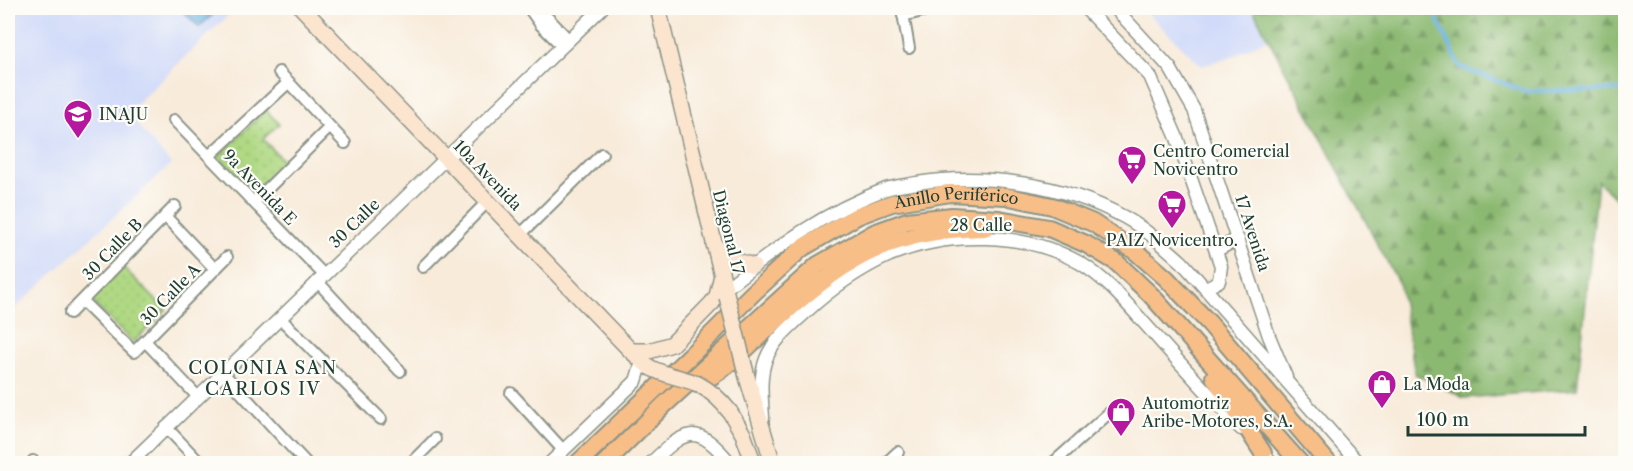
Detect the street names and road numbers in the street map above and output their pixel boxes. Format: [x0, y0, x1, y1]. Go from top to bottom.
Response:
street label: 10a Avenida [450, 136, 527, 215]
street label: 9a Avenida E [219, 145, 301, 229]
street label: Anillo Periférico [892, 182, 1021, 213]
street label: Diagonal 17 [709, 188, 749, 277]
street label: 17 Avenida [1231, 192, 1275, 274]
street label: 30 Calle [325, 194, 383, 252]
street label: 30 Calle B [78, 214, 146, 284]
street label: 28 Calle [950, 215, 1012, 235]
street label: 30 Calle A [136, 258, 205, 329]

